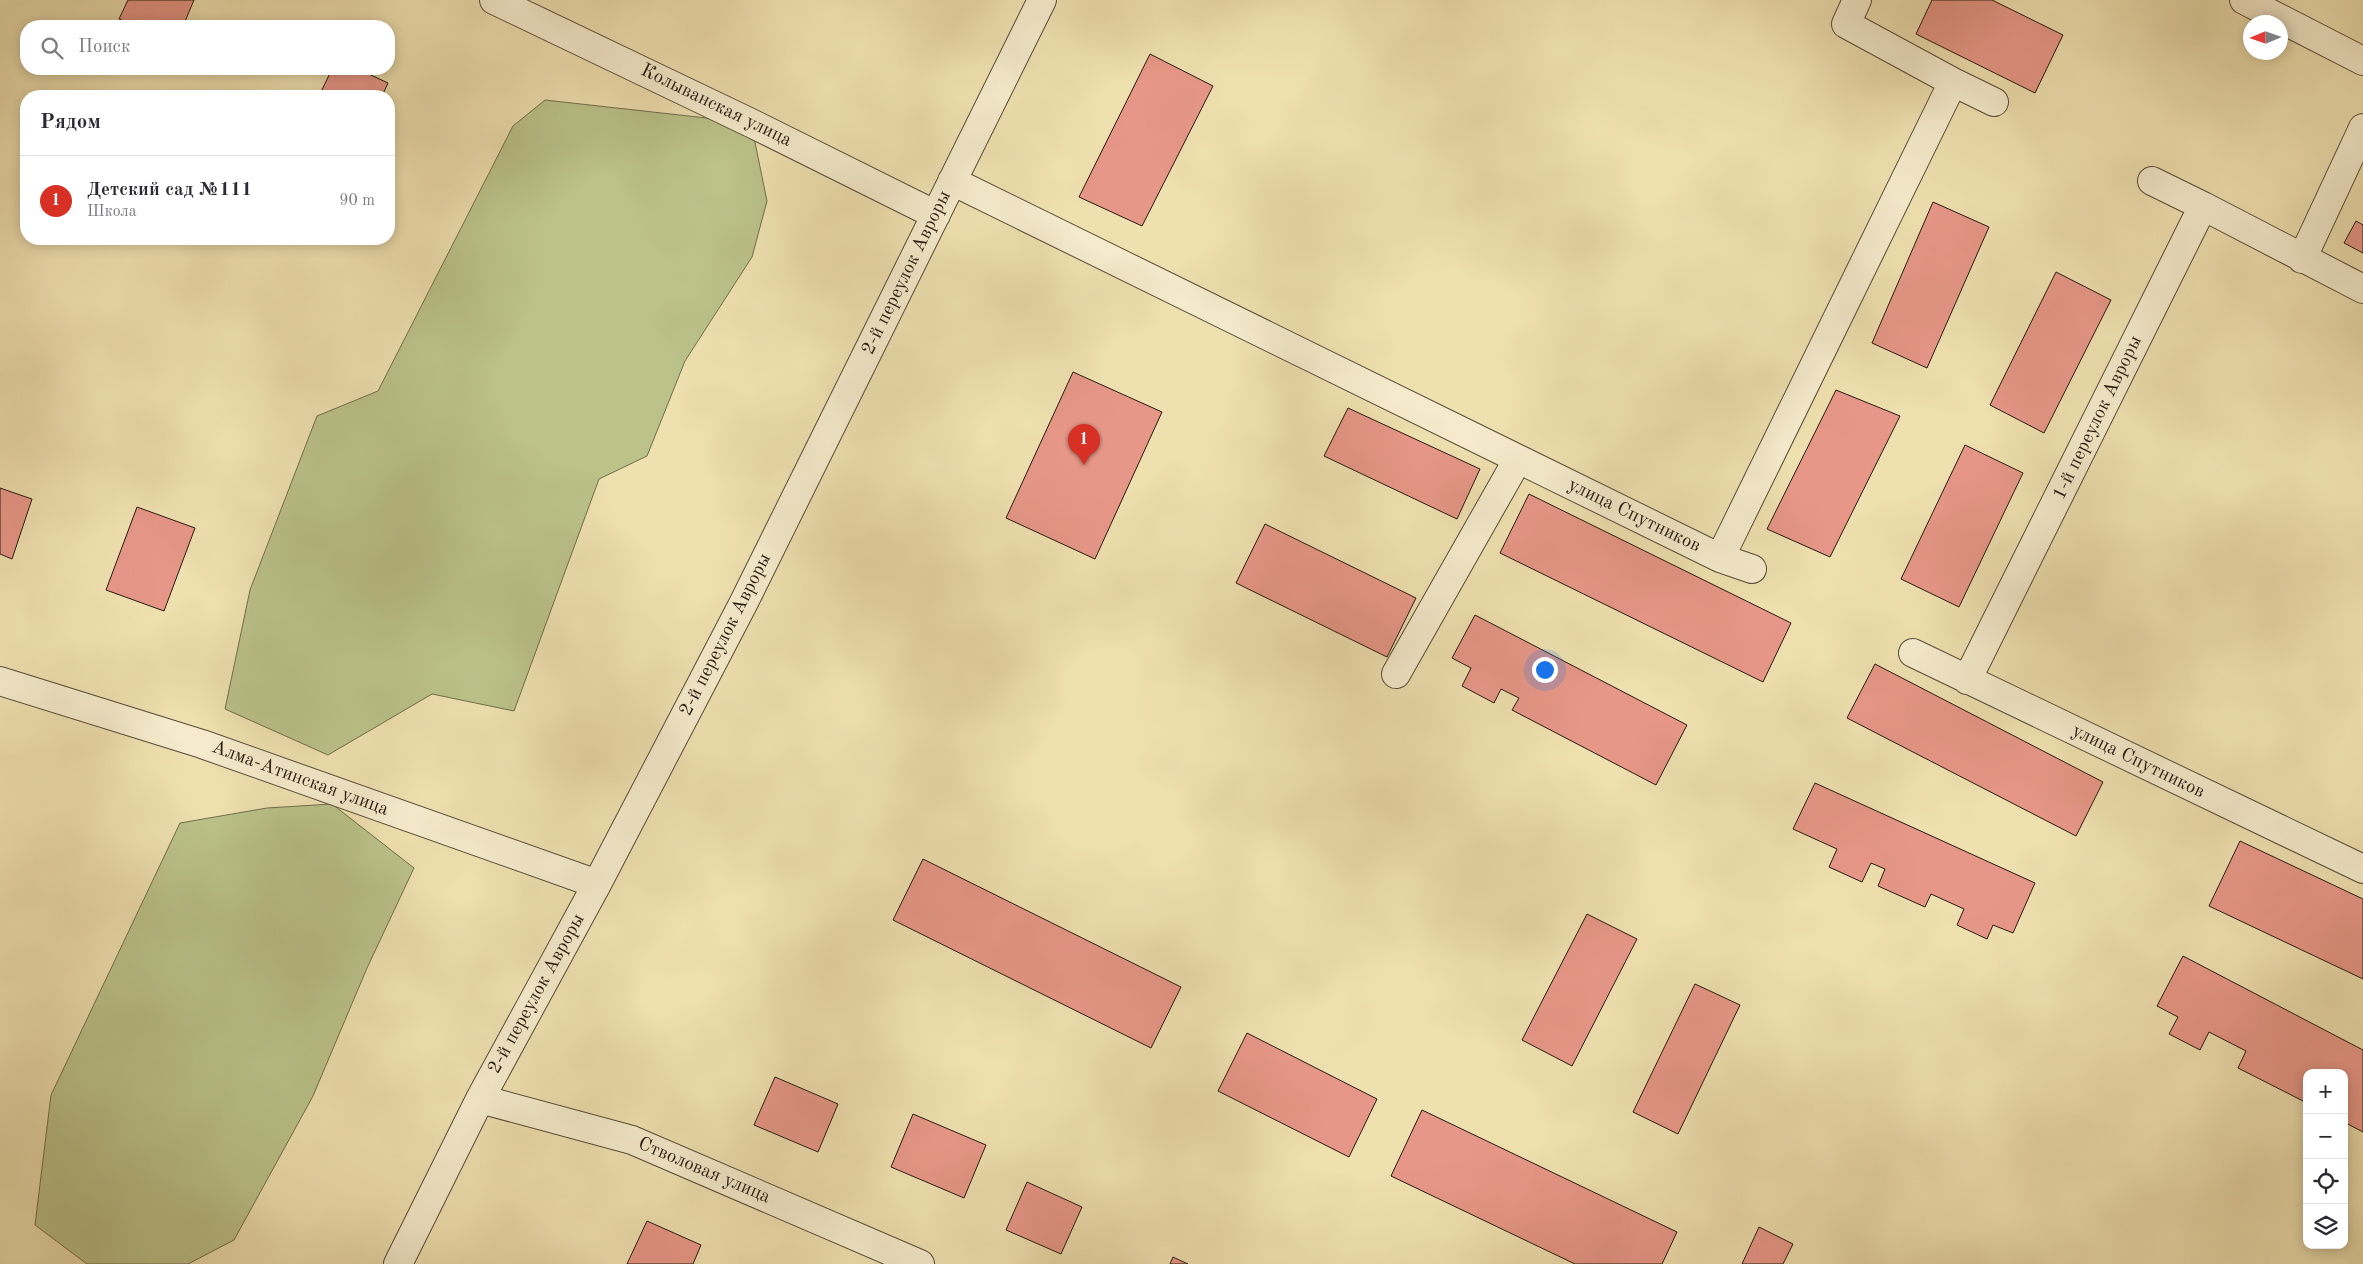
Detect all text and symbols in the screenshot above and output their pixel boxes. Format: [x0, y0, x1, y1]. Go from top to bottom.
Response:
north arrow [2243, 15, 2288, 60]
search box [20, 20, 395, 75]
icon: search [38, 34, 66, 62]
text: Поиск [78, 38, 130, 57]
street label: Колыванская улица [638, 61, 795, 151]
text: Рядом [40, 112, 101, 133]
text: Детский сад №111 [87, 181, 252, 200]
street label: 2-й переулок Авроры [859, 188, 955, 358]
text: 1 [51, 193, 61, 209]
text: 90 m [339, 193, 375, 209]
text: Школа [87, 204, 137, 220]
street label: 1-й переулок Авроры [2050, 333, 2146, 503]
pin: 1 [1068, 424, 1100, 465]
street label: улица Спутников [1565, 476, 1703, 556]
street label: 2-й переулок Авроры [677, 551, 775, 719]
your location [1532, 657, 1558, 683]
street label: улица Спутников [2069, 722, 2207, 802]
street label: Алма-Атинская улица [209, 738, 391, 820]
street label: 2-й переулок Авроры [485, 911, 589, 1077]
map controls [2303, 1069, 2348, 1249]
button: + [2303, 1069, 2348, 1114]
button: − [2303, 1114, 2348, 1159]
street label: Стволовая улица [635, 1135, 773, 1208]
button: locate [2303, 1159, 2348, 1204]
button: layers [2303, 1204, 2348, 1249]

